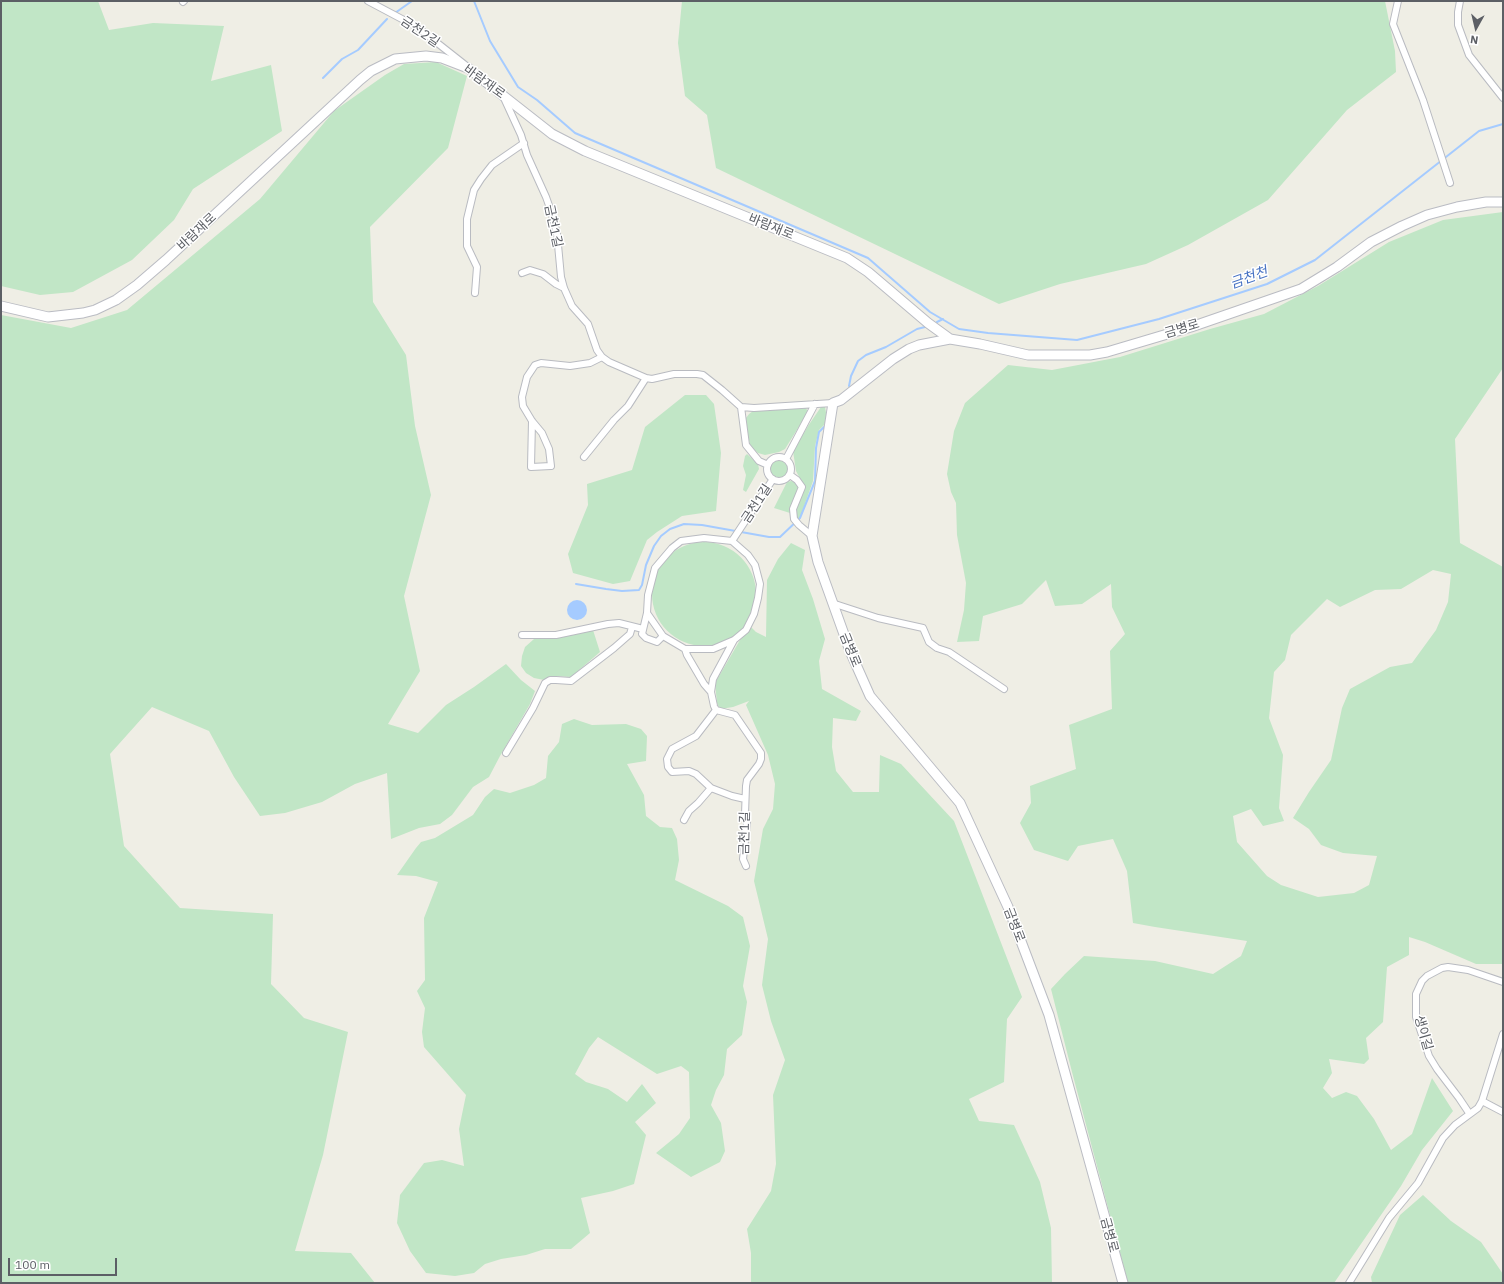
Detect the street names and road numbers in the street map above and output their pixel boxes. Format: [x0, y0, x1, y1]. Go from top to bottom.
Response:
street label: 금천2길 [398, 13, 442, 51]
street label: 바람재로 [460, 62, 508, 102]
street label: 금천1길 [541, 203, 565, 249]
street label: 바람재로 [174, 210, 220, 254]
street label: 바람재로 [746, 211, 796, 243]
street label: 금병로 [1163, 316, 1201, 342]
street label: 금천1길 [739, 481, 775, 527]
street label: 금병로 [836, 630, 864, 670]
street label: 금천1길 [737, 811, 753, 855]
street label: 금병로 [1000, 905, 1028, 945]
street label: 생이길 [1411, 1014, 1435, 1052]
street label: 금병로 [1097, 1216, 1121, 1254]

